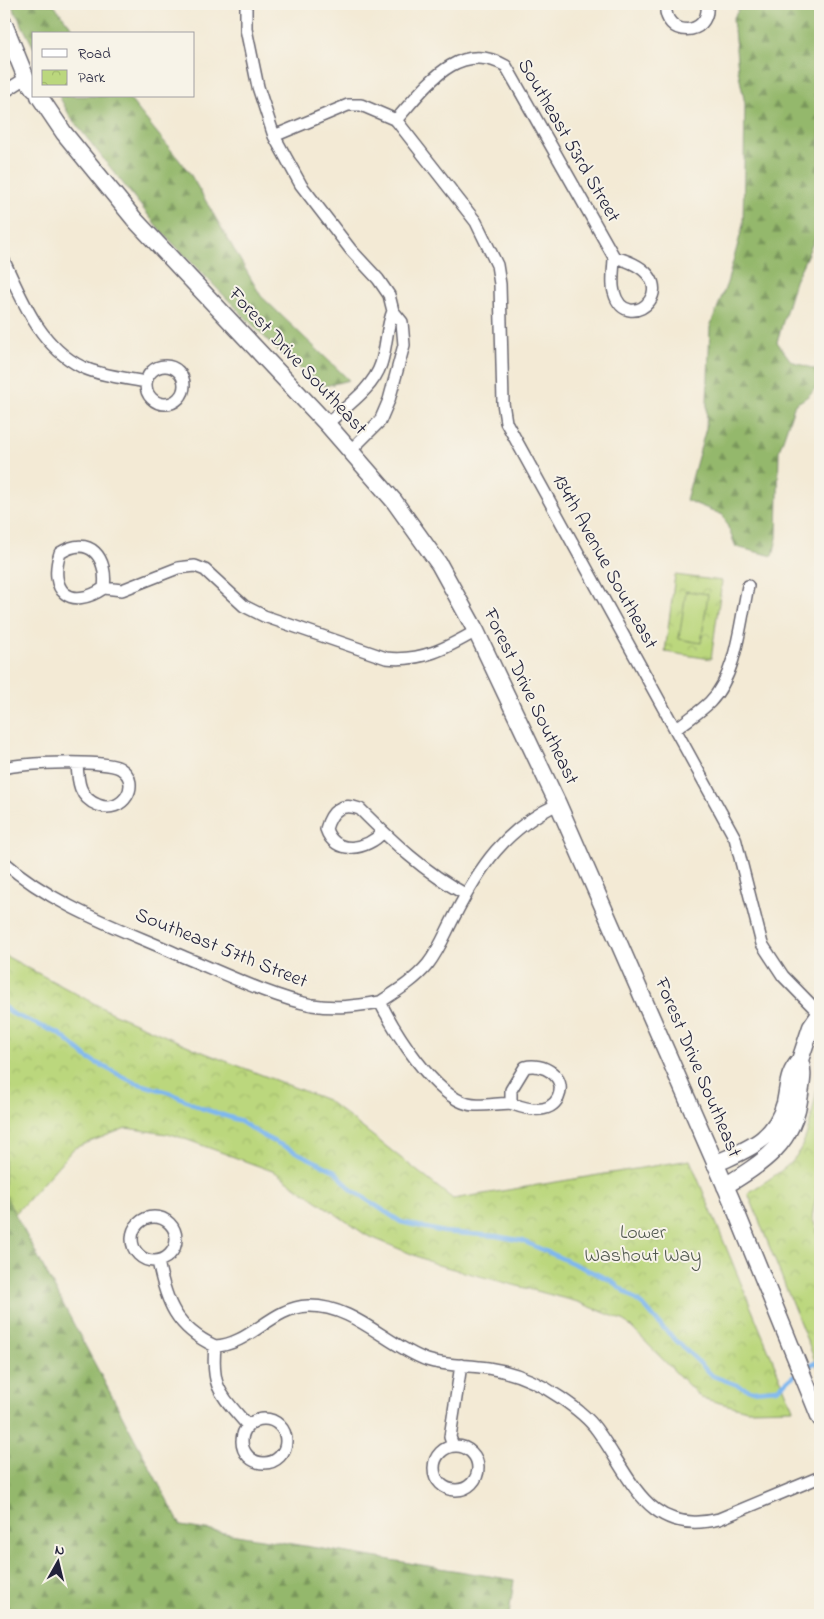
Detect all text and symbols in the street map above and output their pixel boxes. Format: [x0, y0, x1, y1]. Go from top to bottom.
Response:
legend [32, 32, 195, 98]
text: Road [78, 43, 111, 65]
street label: Southeast 53rd Street [509, 54, 627, 229]
text: Park [78, 67, 106, 89]
street label: Forest Drive Southeast [220, 281, 374, 443]
street label: 134th Avenue Southeast [544, 469, 664, 655]
street label: Forest Drive Southeast [474, 603, 585, 790]
street label: Southeast 57th Street [130, 901, 312, 997]
street label: Forest Drive Southeast [646, 973, 748, 1163]
park label: Lower Washout Way [585, 1219, 701, 1271]
north arrow [32, 1536, 82, 1586]
text: N [53, 1540, 66, 1562]

